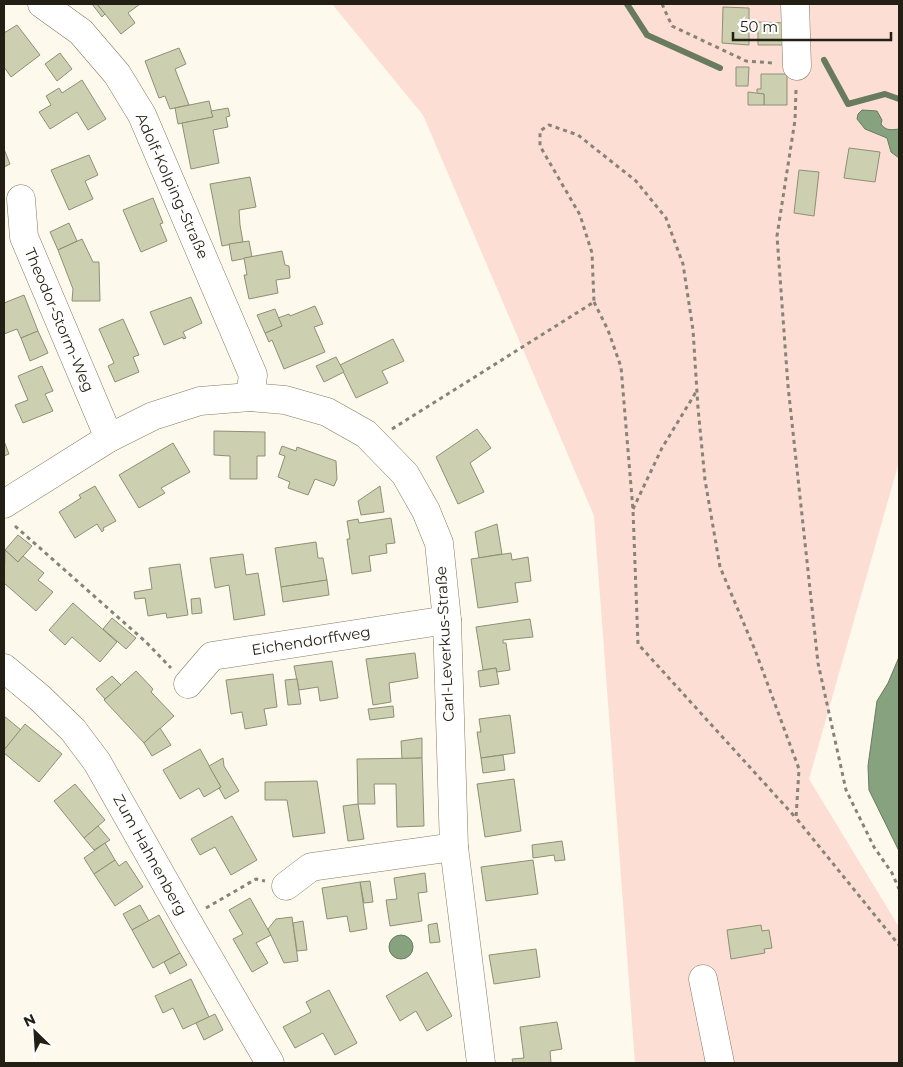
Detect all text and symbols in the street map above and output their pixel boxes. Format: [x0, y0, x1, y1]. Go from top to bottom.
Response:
scale bar [733, 10, 890, 42]
text: 50 m [740, 17, 778, 36]
street label: Adolf-Kolping-Straße [132, 110, 213, 262]
street label: Theodor-Storm-Weg [20, 245, 98, 395]
street label: Carl-Leverkus-Straße [431, 566, 458, 722]
street label: Eichendorffweg [250, 622, 372, 659]
street label: Zum Hahnenberg [109, 791, 192, 919]
north arrow [10, 1007, 60, 1057]
text: N [21, 1010, 38, 1031]

